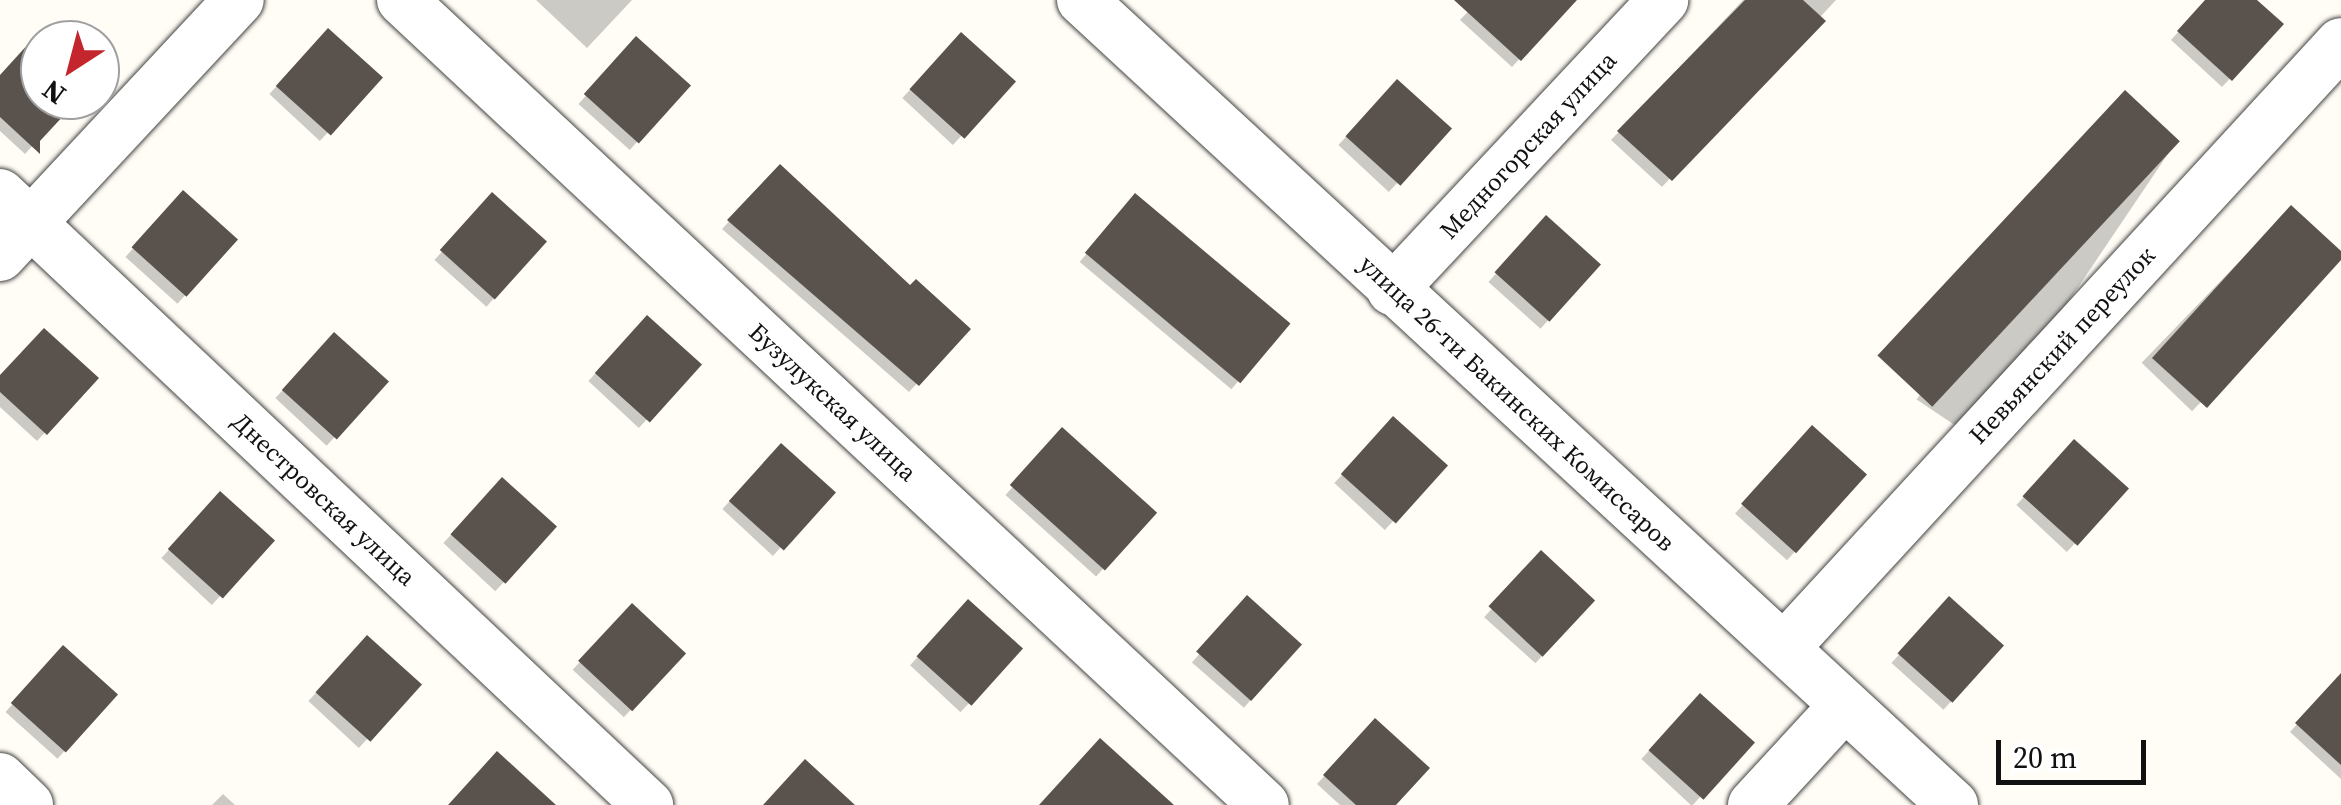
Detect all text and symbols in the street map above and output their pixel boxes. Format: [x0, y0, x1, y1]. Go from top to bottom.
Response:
north arrow [20, 20, 120, 120]
street label: Медногорская улица [1434, 45, 1622, 245]
text: N [34, 71, 73, 114]
street label: Невьянский переулок [1963, 240, 2161, 450]
street label: улица 26-ти Бакинских Комиссаров [1353, 249, 1681, 557]
street label: Бузулукская улица [743, 317, 923, 487]
street label: Днестровская улица [226, 406, 422, 592]
scale bar [2001, 720, 2151, 782]
text: 20 m [2013, 737, 2077, 778]

